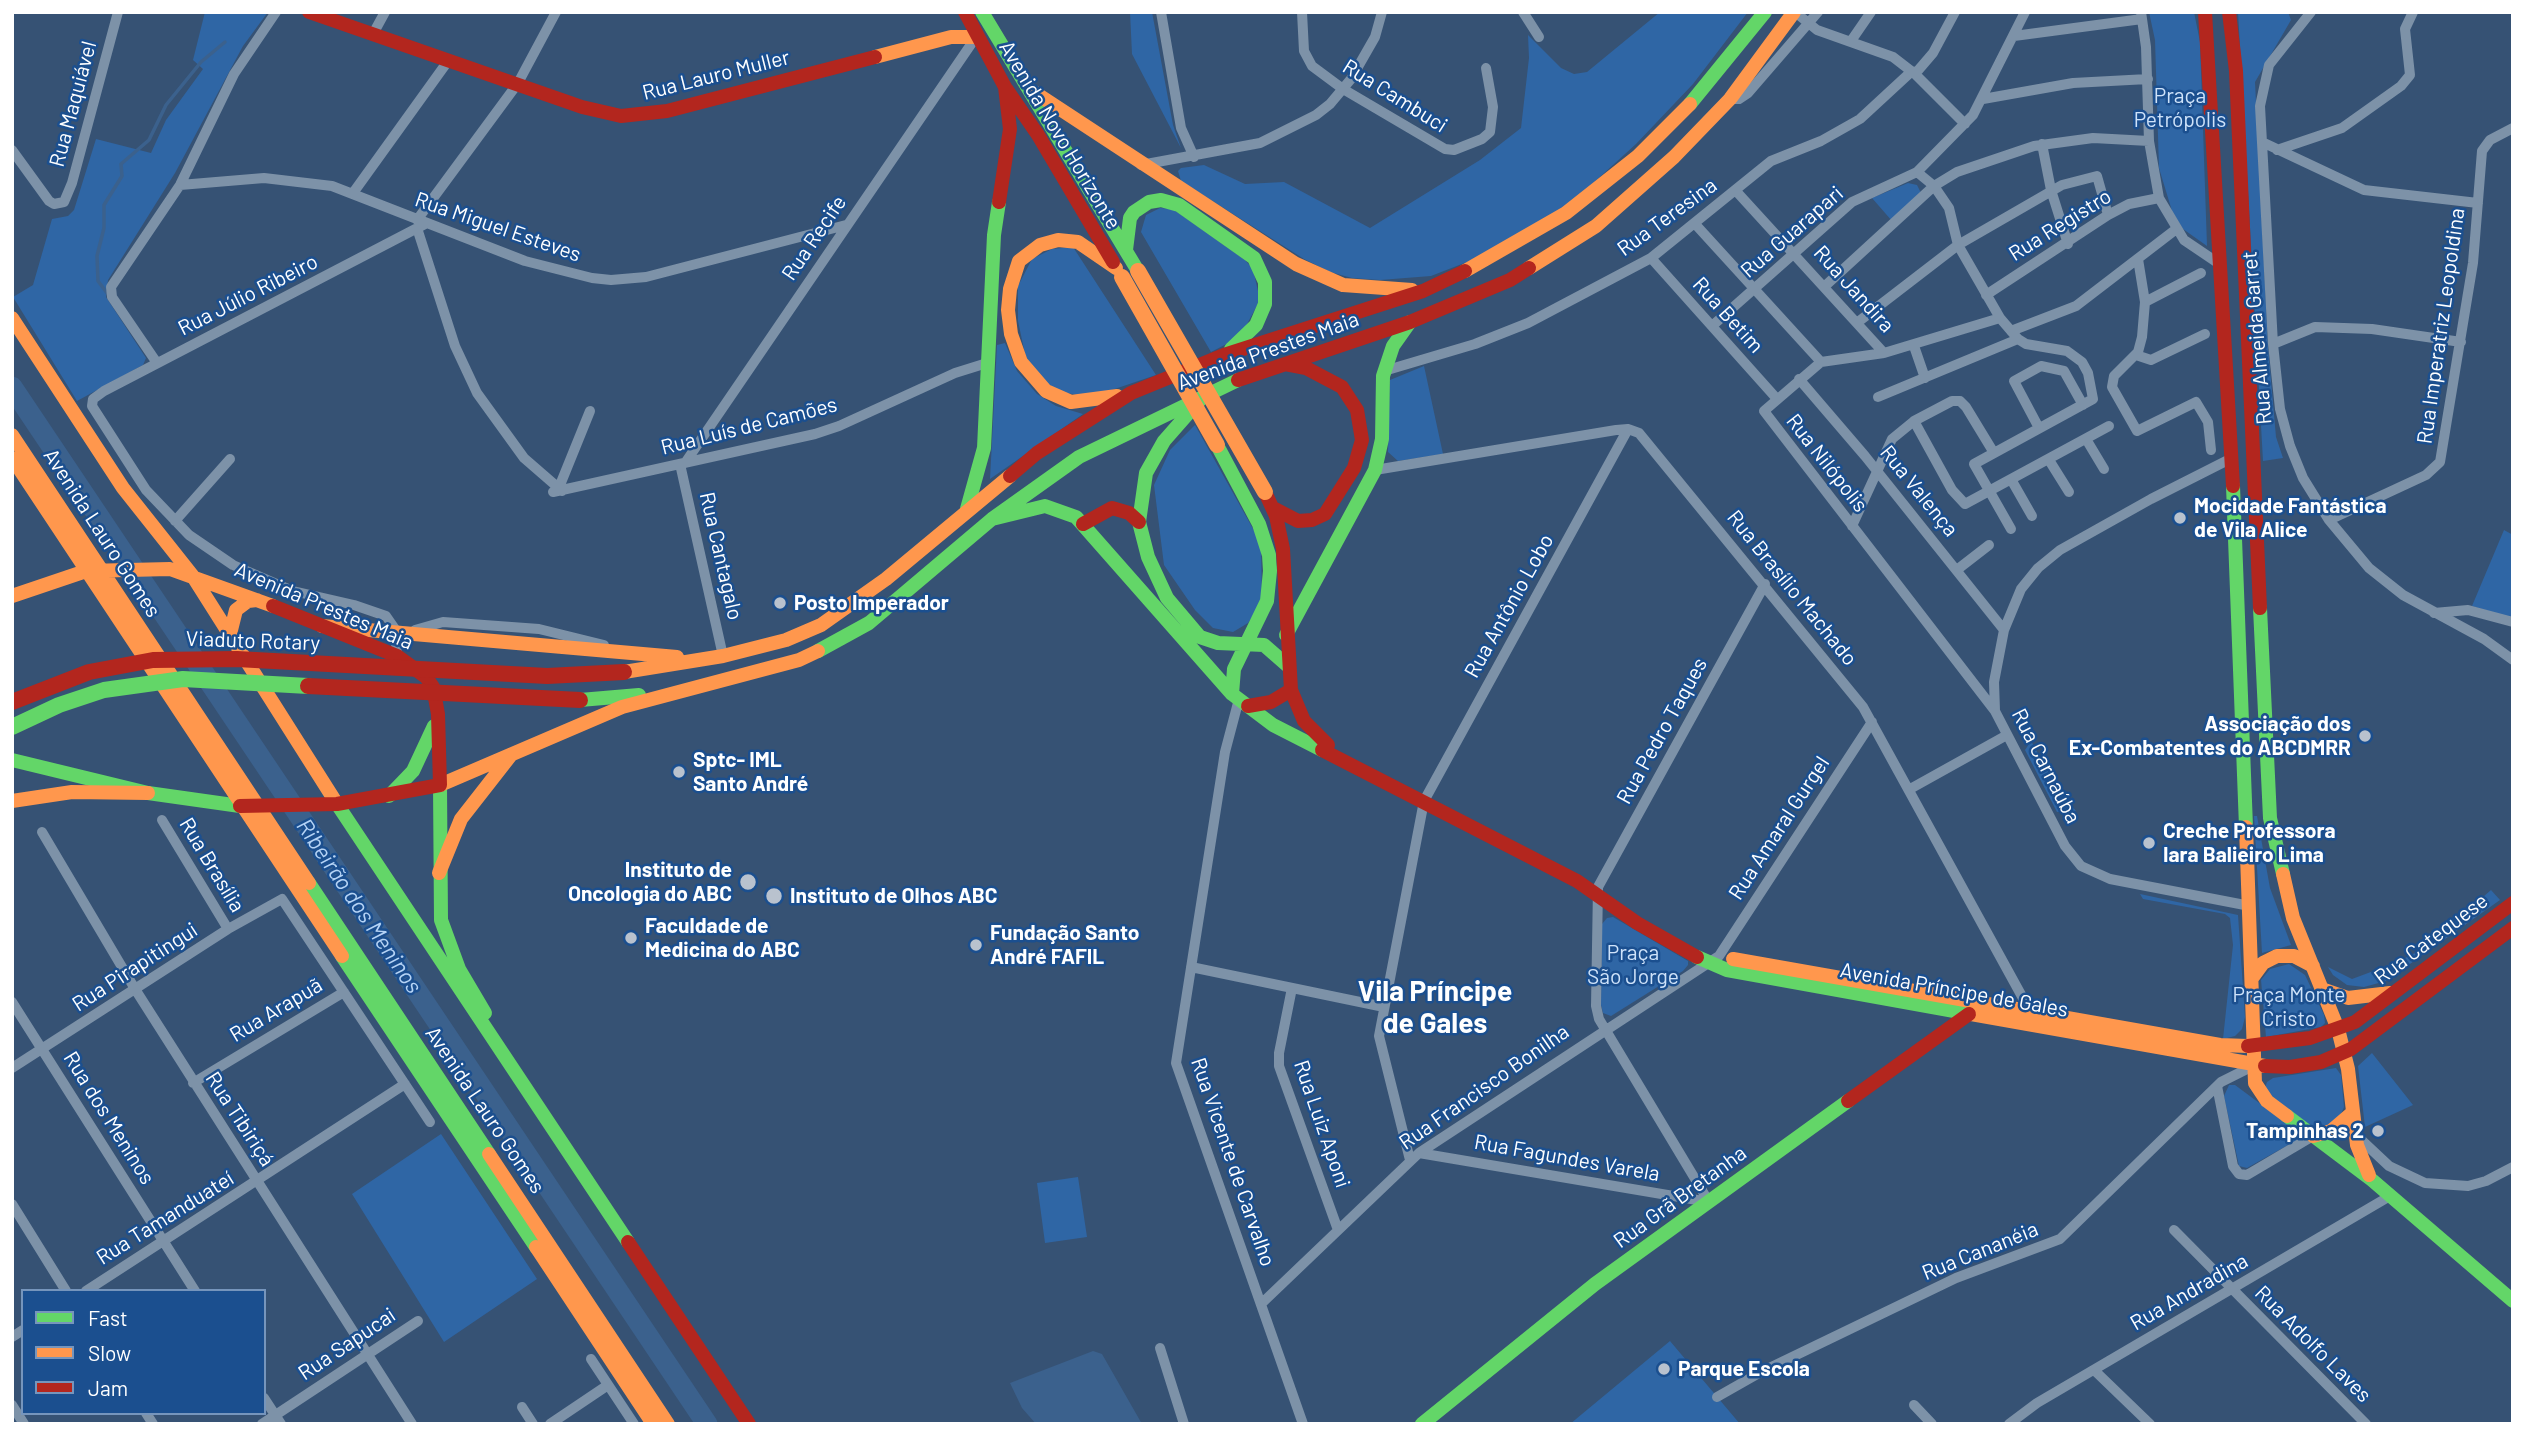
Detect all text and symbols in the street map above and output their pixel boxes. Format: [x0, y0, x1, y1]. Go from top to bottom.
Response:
street label: Avenida Novo Horizonte [994, 36, 1126, 234]
street label: Rua Maquiável [44, 38, 102, 170]
street label: Rua Lauro Muller [640, 45, 792, 105]
street label: Rua Cambuci [1338, 54, 1452, 138]
park label: Praça Petrópolis [2134, 83, 2226, 133]
street label: Rua Teresina [1612, 172, 1722, 262]
street label: Rua Guarapari [1736, 181, 1848, 283]
street label: Rua Registro [2004, 183, 2116, 267]
street label: Rua Miguel Esteves [412, 187, 584, 267]
street label: Rua Recife [776, 191, 852, 285]
street label: Rua Imperatriz Leopoldina [2412, 206, 2470, 446]
street label: Rua Jandira [1808, 240, 1900, 338]
street label: Rua Júlio Ribeiro [174, 249, 322, 341]
street label: Rua Almeida Garret [2237, 250, 2277, 426]
street label: Rua Betim [1687, 272, 1769, 358]
street label: Avenida Prestes Maia [1174, 306, 1362, 396]
street label: Rua Luís de Camões [658, 392, 840, 460]
street label: Rua Nilópolis [1781, 409, 1873, 517]
street label: Rua Valença [1875, 440, 1963, 542]
street label: Avenida Lauro Gomes [38, 444, 166, 622]
street label: Rua Cantagalo [694, 490, 748, 622]
place label: Mocidade Fantástica de Vila Alice [2194, 493, 2386, 543]
street label: Rua Brasílio Machado [1722, 505, 1862, 671]
marker: Mocidade Fantástica de Vila Alice [2172, 510, 2188, 526]
street label: Rua Antônio Lobo [1459, 530, 1559, 682]
street label: Avenida Prestes Maia [231, 557, 417, 655]
place label: Posto Imperador [794, 590, 949, 616]
marker: Posto Imperador [772, 595, 788, 611]
street label: Viaduto Rotary [185, 626, 321, 656]
street label: Rua Pedro Taques [1611, 653, 1713, 809]
street label: Rua Carnaúba [2006, 704, 2086, 828]
place label: Associação dos Ex-Combatentes do ABCDMRR [2069, 711, 2351, 761]
marker: Associação dos Ex-Combatentes do ABCDMRR [2357, 728, 2373, 744]
place label: Sptc- IML Santo André [693, 747, 808, 797]
street label: Rua Amaral Gurgel [1723, 752, 1835, 904]
marker: Sptc- IML Santo André [671, 764, 687, 780]
street label: Rua Brasília [174, 813, 250, 917]
water label: Ribeirão dos Meninos [290, 813, 428, 999]
place label: Creche Professora Iara Balieiro Lima [2163, 818, 2336, 868]
marker: Creche Professora Iara Balieiro Lima [2141, 835, 2157, 851]
place label: Instituto de Oncologia do ABC [568, 857, 732, 907]
marker: Instituto de Oncologia do ABC [738, 872, 758, 892]
place label: Instituto de Olhos ABC [790, 883, 998, 909]
marker: Instituto de Olhos ABC [764, 886, 784, 906]
street label: Rua Catequese [2369, 888, 2493, 990]
place label: Faculdade de Medicina do ABC [645, 913, 800, 963]
street label: Rua Pirapitingui [68, 917, 202, 1017]
place label: Fundação Santo André FAFIL [990, 920, 1140, 970]
marker: Faculdade de Medicina do ABC [623, 930, 639, 946]
marker: Fundação Santo André FAFIL [968, 937, 984, 953]
park label: Praça São Jorge [1587, 940, 1679, 990]
street label: Avenida Príncipe de Gales [1838, 958, 2070, 1022]
street label: Rua Arapuã [225, 973, 327, 1047]
district label: Vila Príncipe de Gales [1358, 975, 1512, 1041]
park label: Praça Monte Cristo [2233, 982, 2345, 1032]
street label: Rua Francisco Bonilha [1394, 1019, 1574, 1155]
street label: Avenida Lauro Gomes [420, 1022, 550, 1198]
street label: Rua dos Meninos [58, 1047, 160, 1189]
street label: Rua Vicente de Carvalho [1185, 1054, 1281, 1270]
street label: Rua Luiz Aponi [1288, 1057, 1356, 1191]
street label: Rua Tibiriçá [200, 1067, 280, 1171]
place label: Tampinhas 2 [2246, 1118, 2364, 1144]
marker: Tampinhas 2 [2370, 1123, 2386, 1139]
street label: Rua Fagundes Varela [1472, 1129, 1662, 1187]
street label: Rua Grã Bretanha [1609, 1140, 1751, 1254]
street label: Rua Tamanduateí [92, 1166, 238, 1270]
street label: Rua Cananéia [1918, 1216, 2042, 1286]
street label: Rua Andradina [2126, 1248, 2252, 1336]
street label: Rua Adolfo Laves [2249, 1280, 2377, 1408]
legend [21, 1289, 266, 1415]
street label: Rua Sapucai [294, 1302, 400, 1386]
text: Fast [88, 1305, 128, 1330]
text: Slow [88, 1340, 131, 1365]
place label: Parque Escola [1678, 1356, 1810, 1382]
marker: Parque Escola [1656, 1361, 1672, 1377]
text: Jam [88, 1375, 128, 1400]

